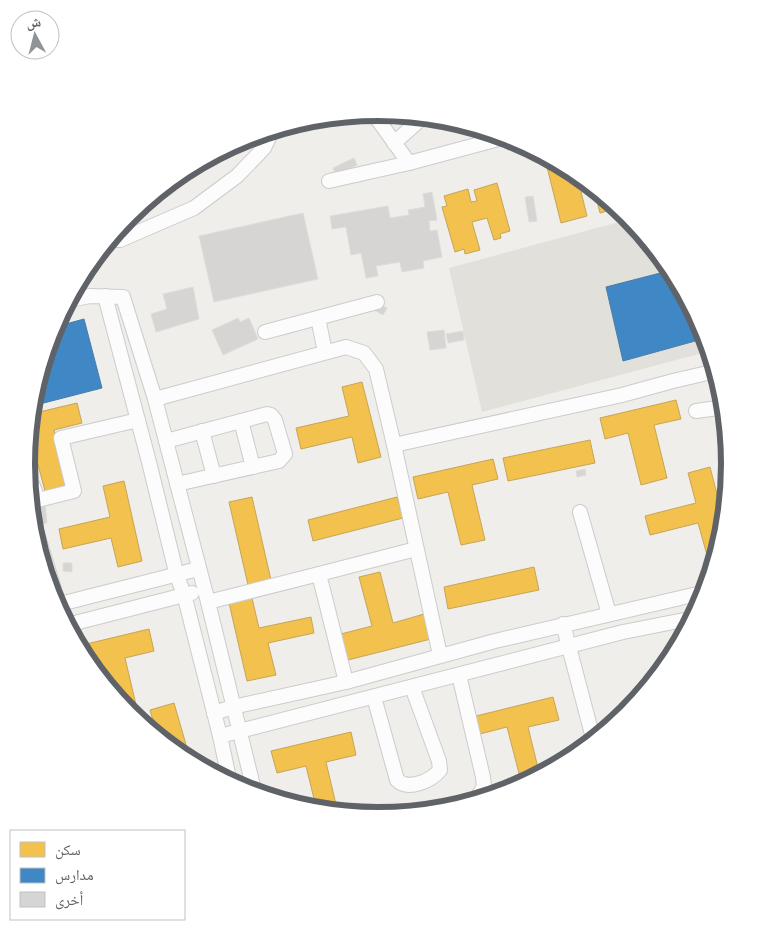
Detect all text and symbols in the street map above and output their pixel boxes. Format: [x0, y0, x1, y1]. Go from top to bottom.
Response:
north arrow [10, 10, 60, 60]
text: ش [25, 13, 42, 32]
legend [10, 830, 185, 920]
text: سكن [55, 841, 81, 860]
text: مدارس [55, 866, 94, 885]
text: أخرى [55, 891, 84, 910]

